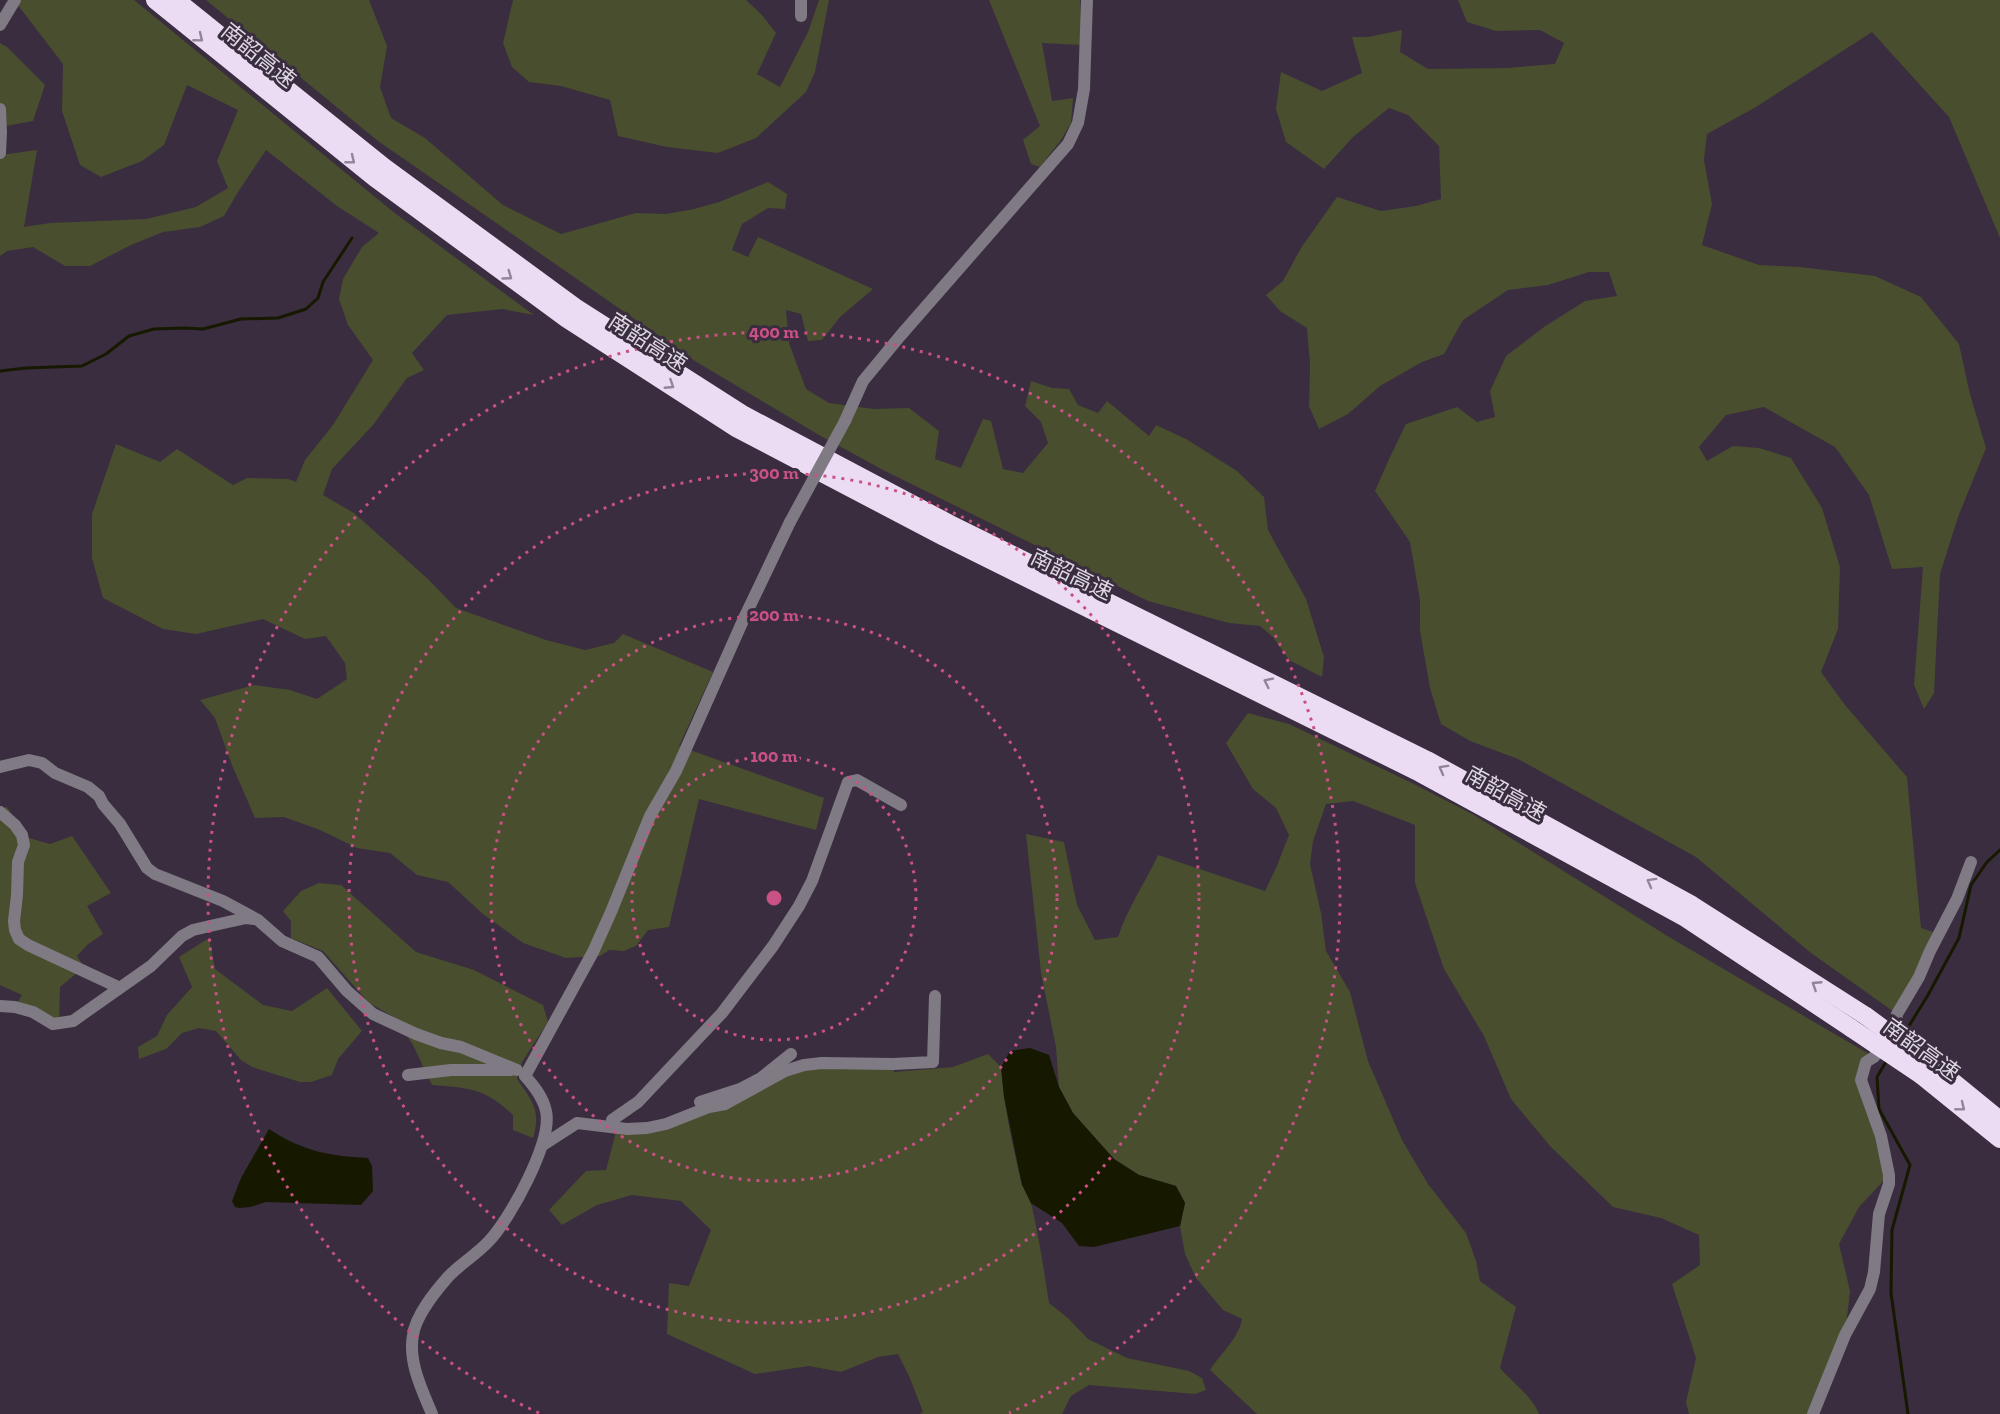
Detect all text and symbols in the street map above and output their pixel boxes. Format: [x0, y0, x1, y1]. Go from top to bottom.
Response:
street label: 南韶高速 [216, 17, 301, 94]
one-way arrow [192, 30, 203, 41]
one-way arrow [345, 152, 356, 163]
one-way arrow [502, 268, 513, 279]
street label: 南韶高速 [603, 307, 692, 378]
text: 400 m [749, 321, 799, 343]
one-way arrow [663, 378, 674, 389]
text: 300 m [749, 462, 799, 484]
street label: 南韶高速 [1026, 543, 1117, 606]
text: 200 m [749, 604, 799, 626]
one-way arrow [1264, 677, 1275, 689]
text: 100 m [750, 745, 798, 767]
street label: 南韶高速 [1461, 760, 1551, 827]
one-way arrow [1438, 765, 1449, 776]
one-way arrow [1646, 878, 1657, 889]
centre of rings [764, 888, 784, 908]
one-way arrow [1812, 981, 1823, 992]
street label: 南韶高速 [1878, 1013, 1965, 1086]
one-way arrow [1954, 1100, 1965, 1111]

